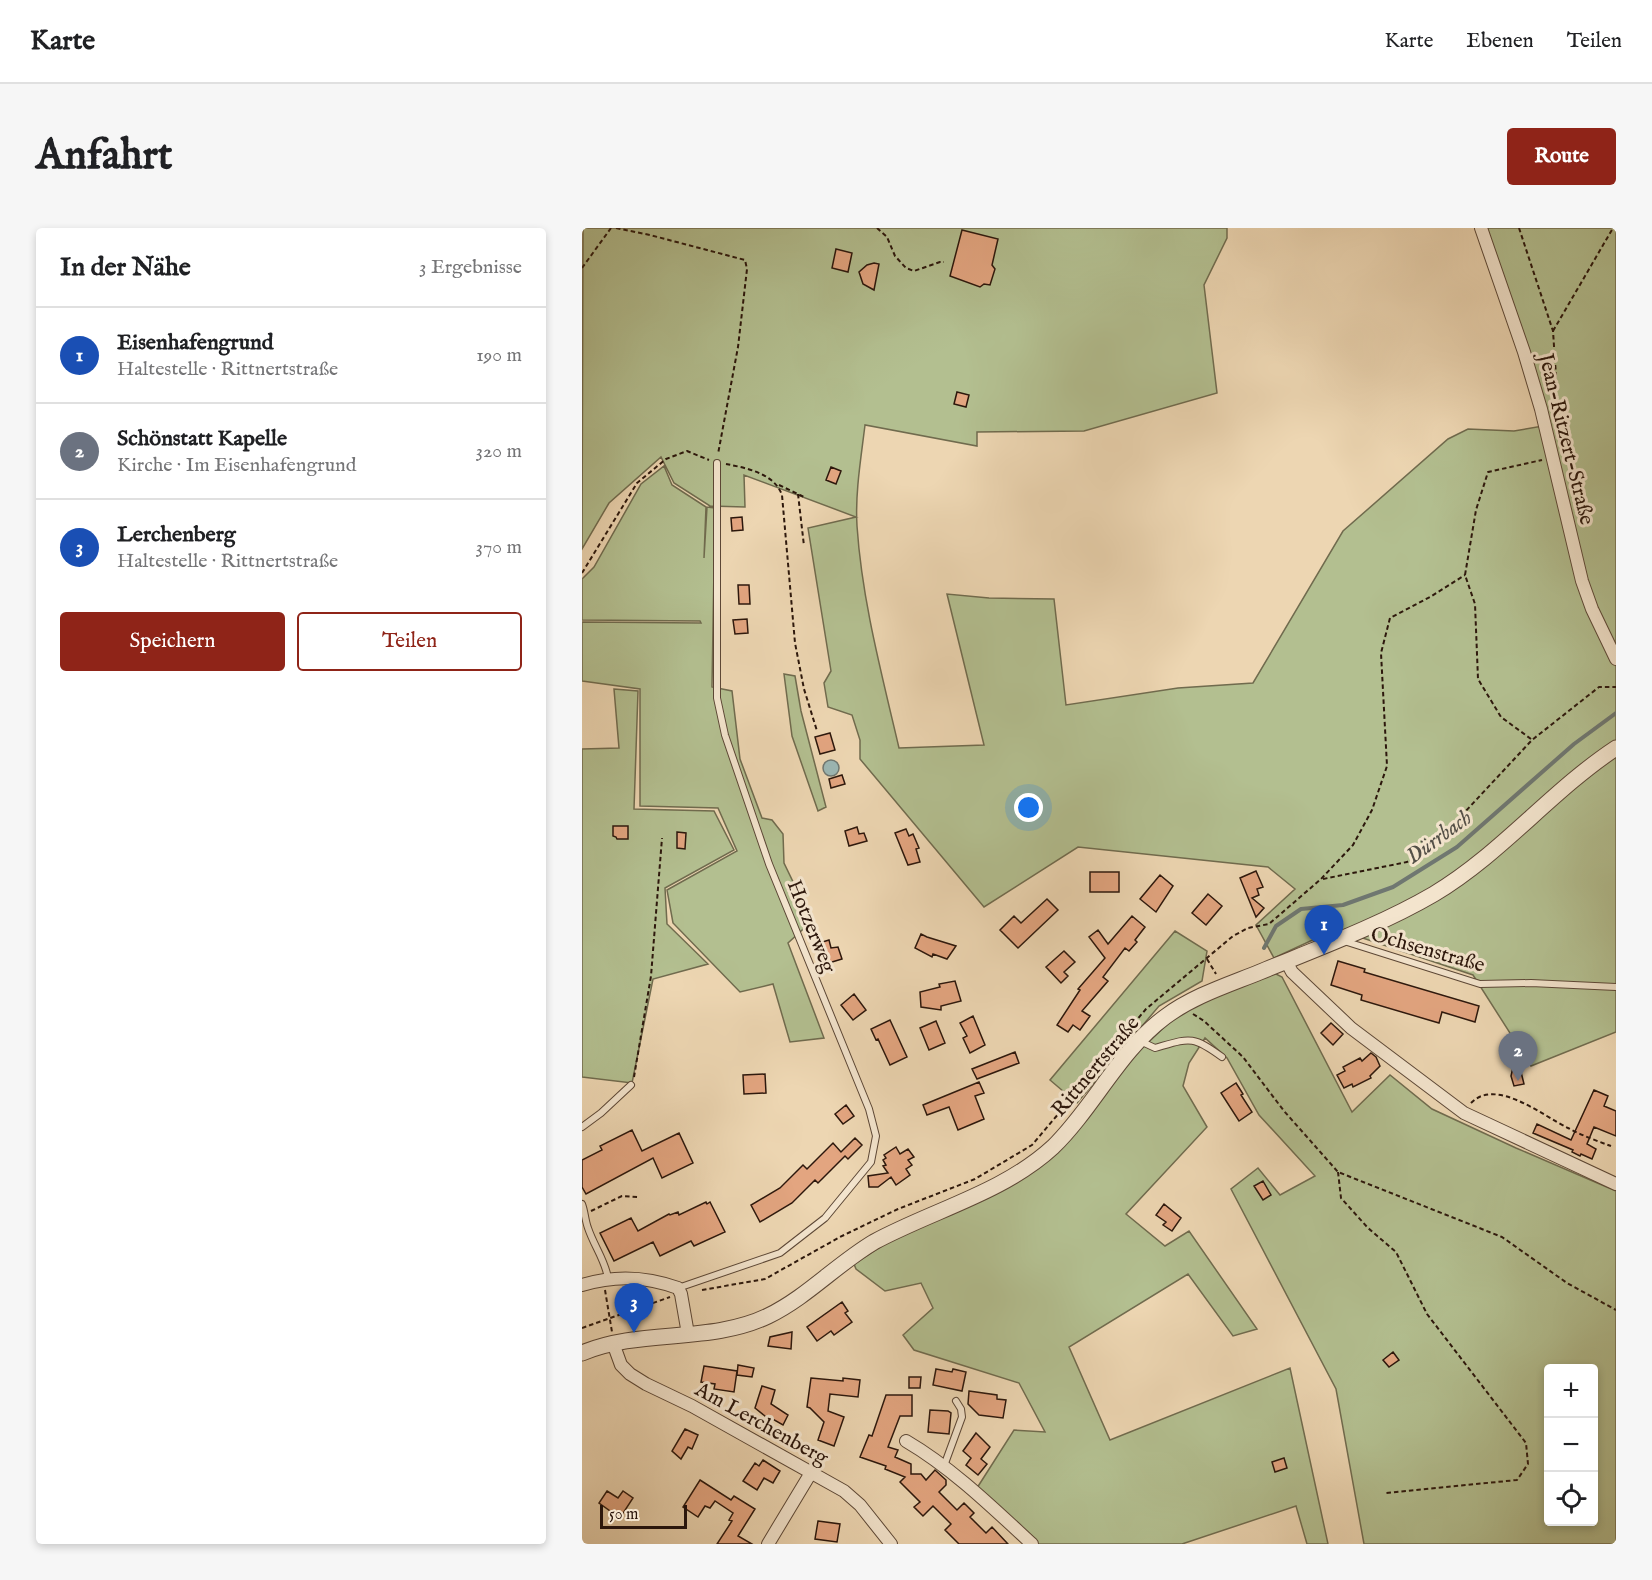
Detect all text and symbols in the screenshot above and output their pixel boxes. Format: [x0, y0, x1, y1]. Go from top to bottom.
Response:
text: Karte [30, 24, 95, 59]
text: Karte [1385, 28, 1433, 55]
text: Ebenen [1466, 28, 1534, 55]
text: Teilen [1567, 28, 1622, 55]
button: Route [1507, 128, 1616, 185]
text: Anfahrt [36, 130, 172, 183]
text: In der Nähe [60, 251, 191, 284]
text: 3 Ergebnisse [419, 255, 522, 280]
text: Eisenhafengrund [117, 329, 274, 357]
text: 1 [76, 343, 83, 368]
text: 190 m [476, 343, 522, 368]
street label: Jean-Ritzert-Straße [1531, 349, 1600, 528]
text: Haltestelle · Rittnertstraße [117, 357, 338, 382]
text: Schönstatt Kapelle [117, 425, 287, 453]
text: 2 [75, 439, 84, 464]
text: 320 m [476, 439, 522, 464]
text: Kirche · Im Eisenhafengrund [117, 453, 356, 478]
text: Lerchenberg [117, 521, 236, 549]
text: 3 [76, 535, 83, 560]
text: 370 m [476, 535, 522, 560]
text: Haltestelle · Rittnertstraße [117, 549, 338, 574]
button: Speichern [60, 612, 285, 671]
button: Teilen [297, 612, 522, 671]
your location [1014, 793, 1043, 822]
water label: Dürrbach [1401, 804, 1478, 871]
street label: Hotzerweg [780, 876, 842, 978]
pin: 1 [1304, 906, 1344, 955]
street label: Ochsenstraße [1367, 921, 1488, 980]
street label: Rittnertstraße [1046, 1011, 1146, 1123]
pin: 2 [1498, 1032, 1538, 1081]
pin: 3 [614, 1284, 654, 1333]
map controls [1544, 1364, 1598, 1526]
button: + [1544, 1364, 1598, 1418]
street label: Am Lerchenberg [689, 1376, 833, 1472]
button: − [1544, 1418, 1598, 1472]
button: locate [1544, 1472, 1598, 1526]
scale bar [600, 1502, 687, 1530]
text: 50 m [609, 1505, 638, 1525]

